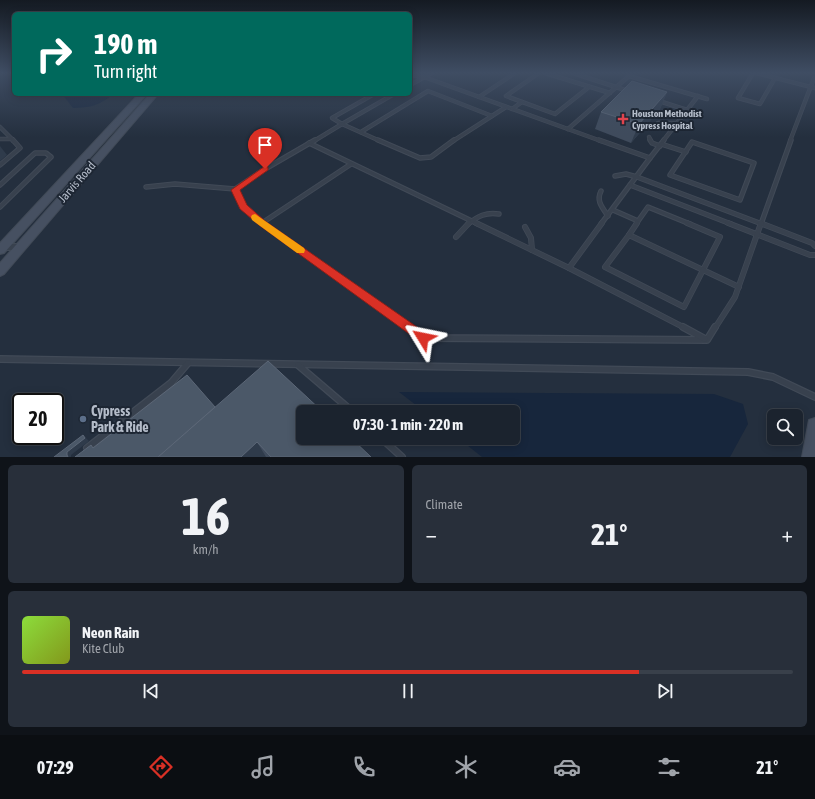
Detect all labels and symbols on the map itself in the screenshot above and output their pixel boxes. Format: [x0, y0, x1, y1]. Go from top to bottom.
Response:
place label: Houston Methodist Cypress Hospital [632, 108, 702, 131]
marker: Houston Methodist Cypress Hospital [617, 113, 629, 125]
pin [248, 128, 282, 169]
street label: Jarvis Road [55, 159, 99, 205]
position arrow [402, 317, 444, 359]
speed limit sign: 20 [12, 393, 64, 445]
place label: Cypress Park & Ride [91, 403, 149, 435]
marker: Cypress Park & Ride [78, 414, 88, 424]

